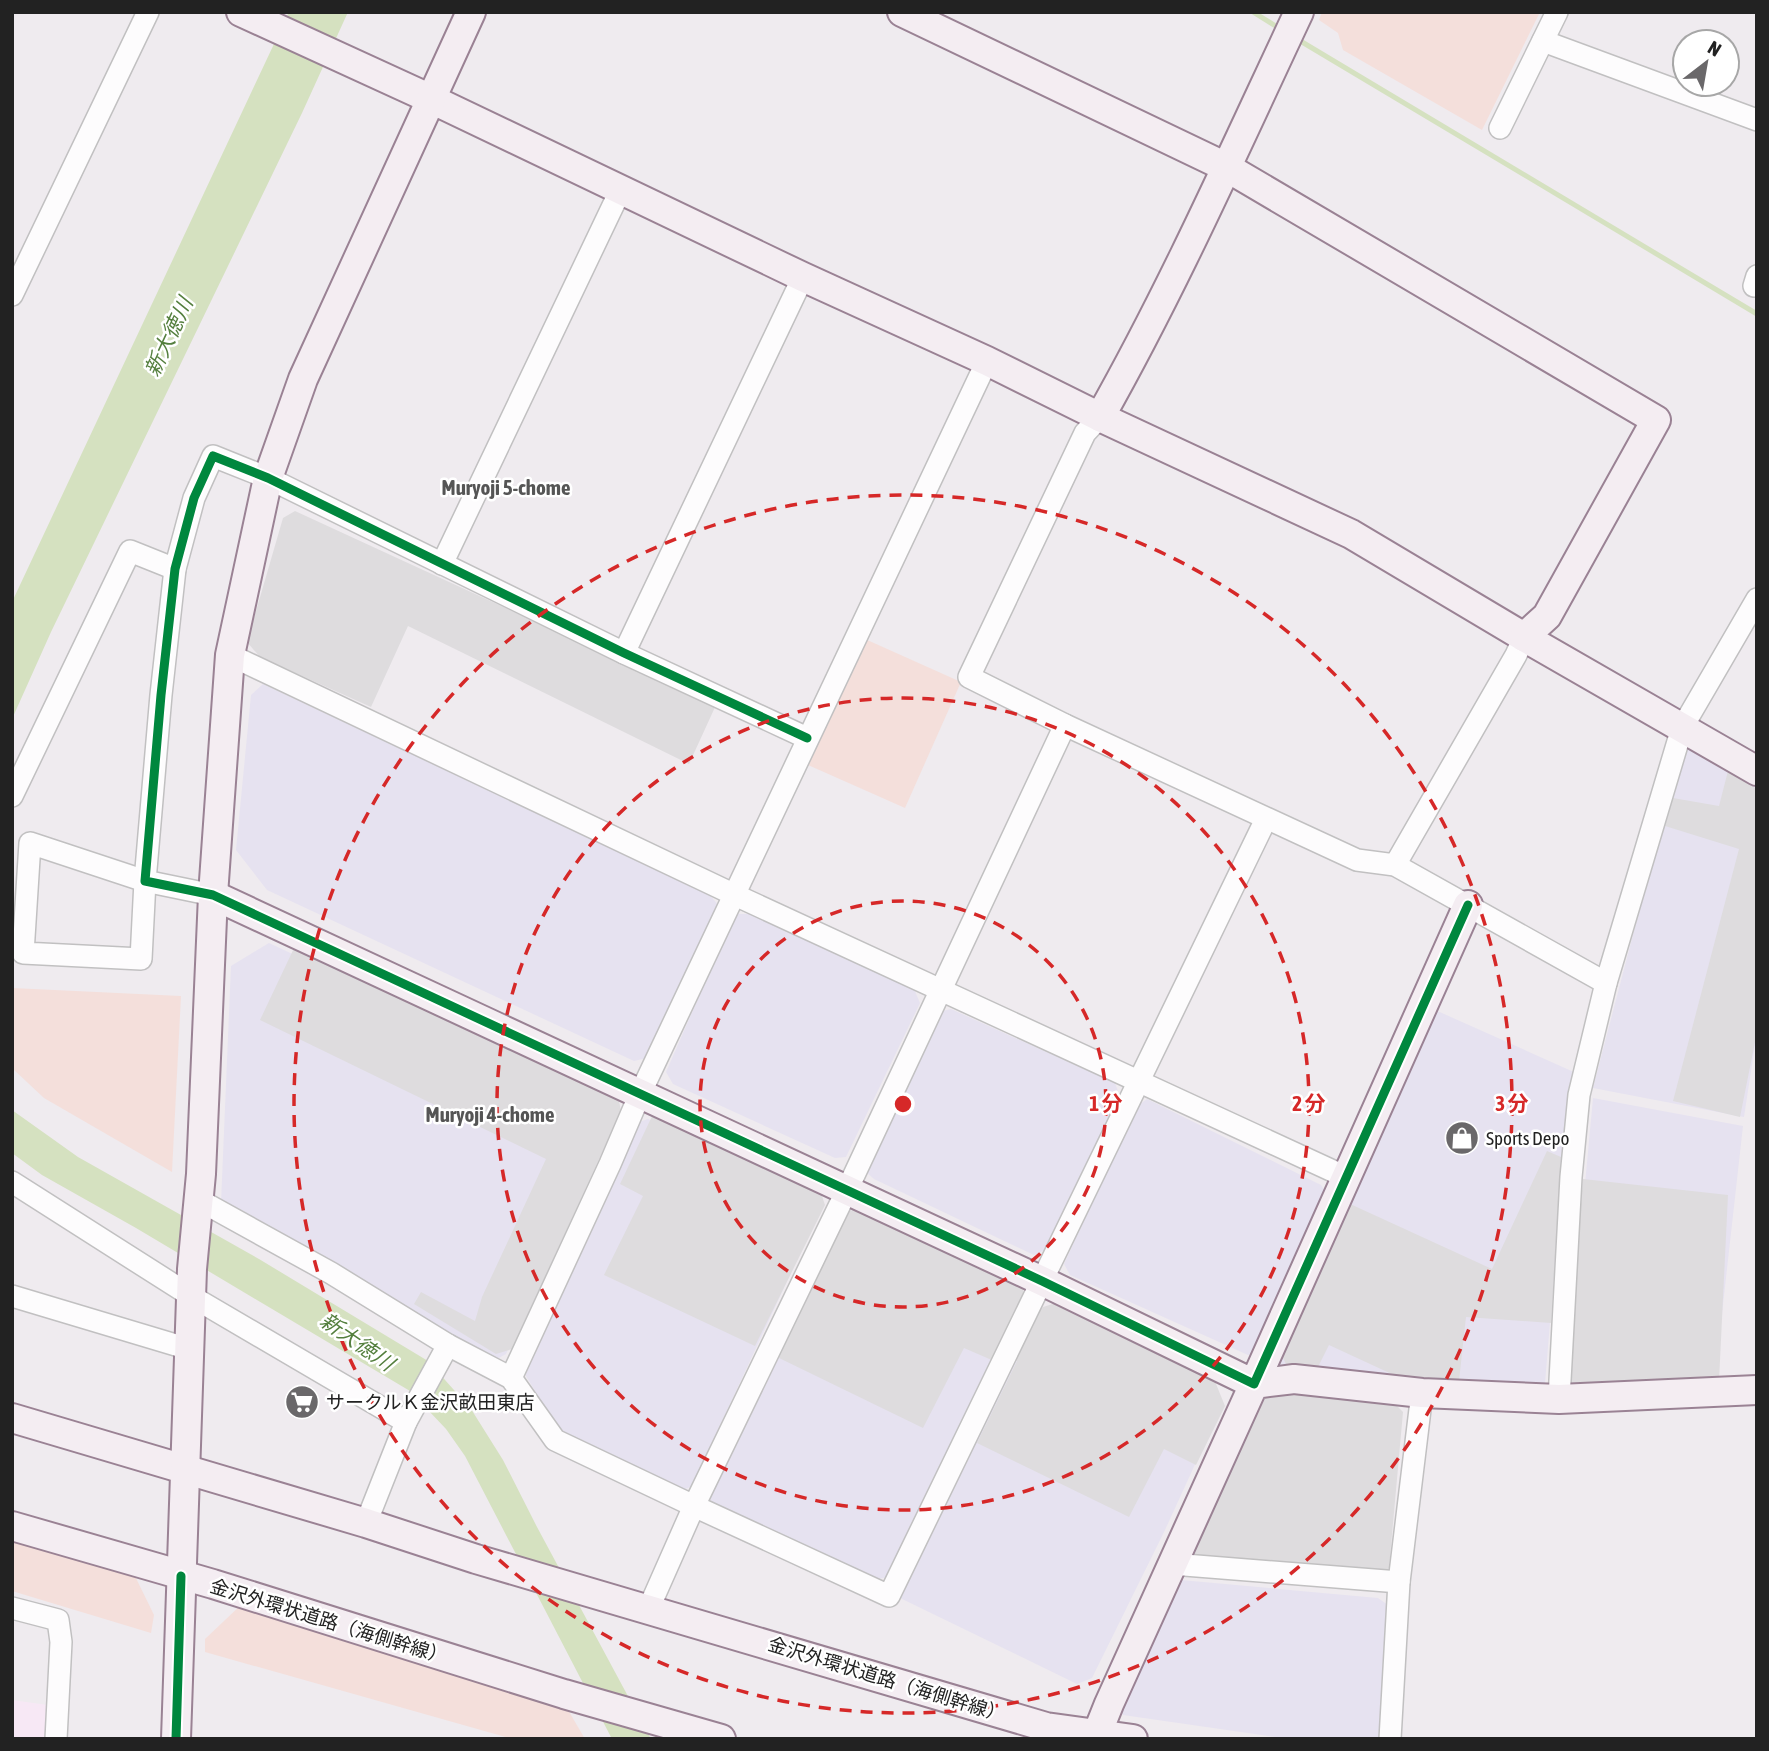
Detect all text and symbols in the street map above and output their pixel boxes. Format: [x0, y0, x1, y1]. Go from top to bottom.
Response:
north arrow [1671, 28, 1741, 98]
text: N [1704, 36, 1725, 61]
water label: 新大徳川 [139, 292, 198, 380]
district label: Muryoji 5-chome [442, 475, 570, 499]
text: 1 分 [1089, 1091, 1123, 1115]
text: 2 分 [1292, 1091, 1326, 1115]
text: 3 分 [1495, 1091, 1529, 1115]
centre of rings [891, 1092, 915, 1116]
district label: Muryoji 4-chome [426, 1102, 554, 1126]
shop icon: Sports Depo [1443, 1119, 1481, 1157]
place label: Sports Depo [1486, 1127, 1569, 1149]
water label: 新大徳川 [316, 1307, 400, 1376]
supermarket icon: サークルＫ金沢畝田東店 [283, 1383, 321, 1421]
place label: サークルＫ金沢畝田東店 [326, 1391, 534, 1413]
street label: 金沢外環状道路（海側幹線） [208, 1574, 450, 1668]
street label: 金沢外環状道路（海側幹線） [766, 1632, 1008, 1726]

